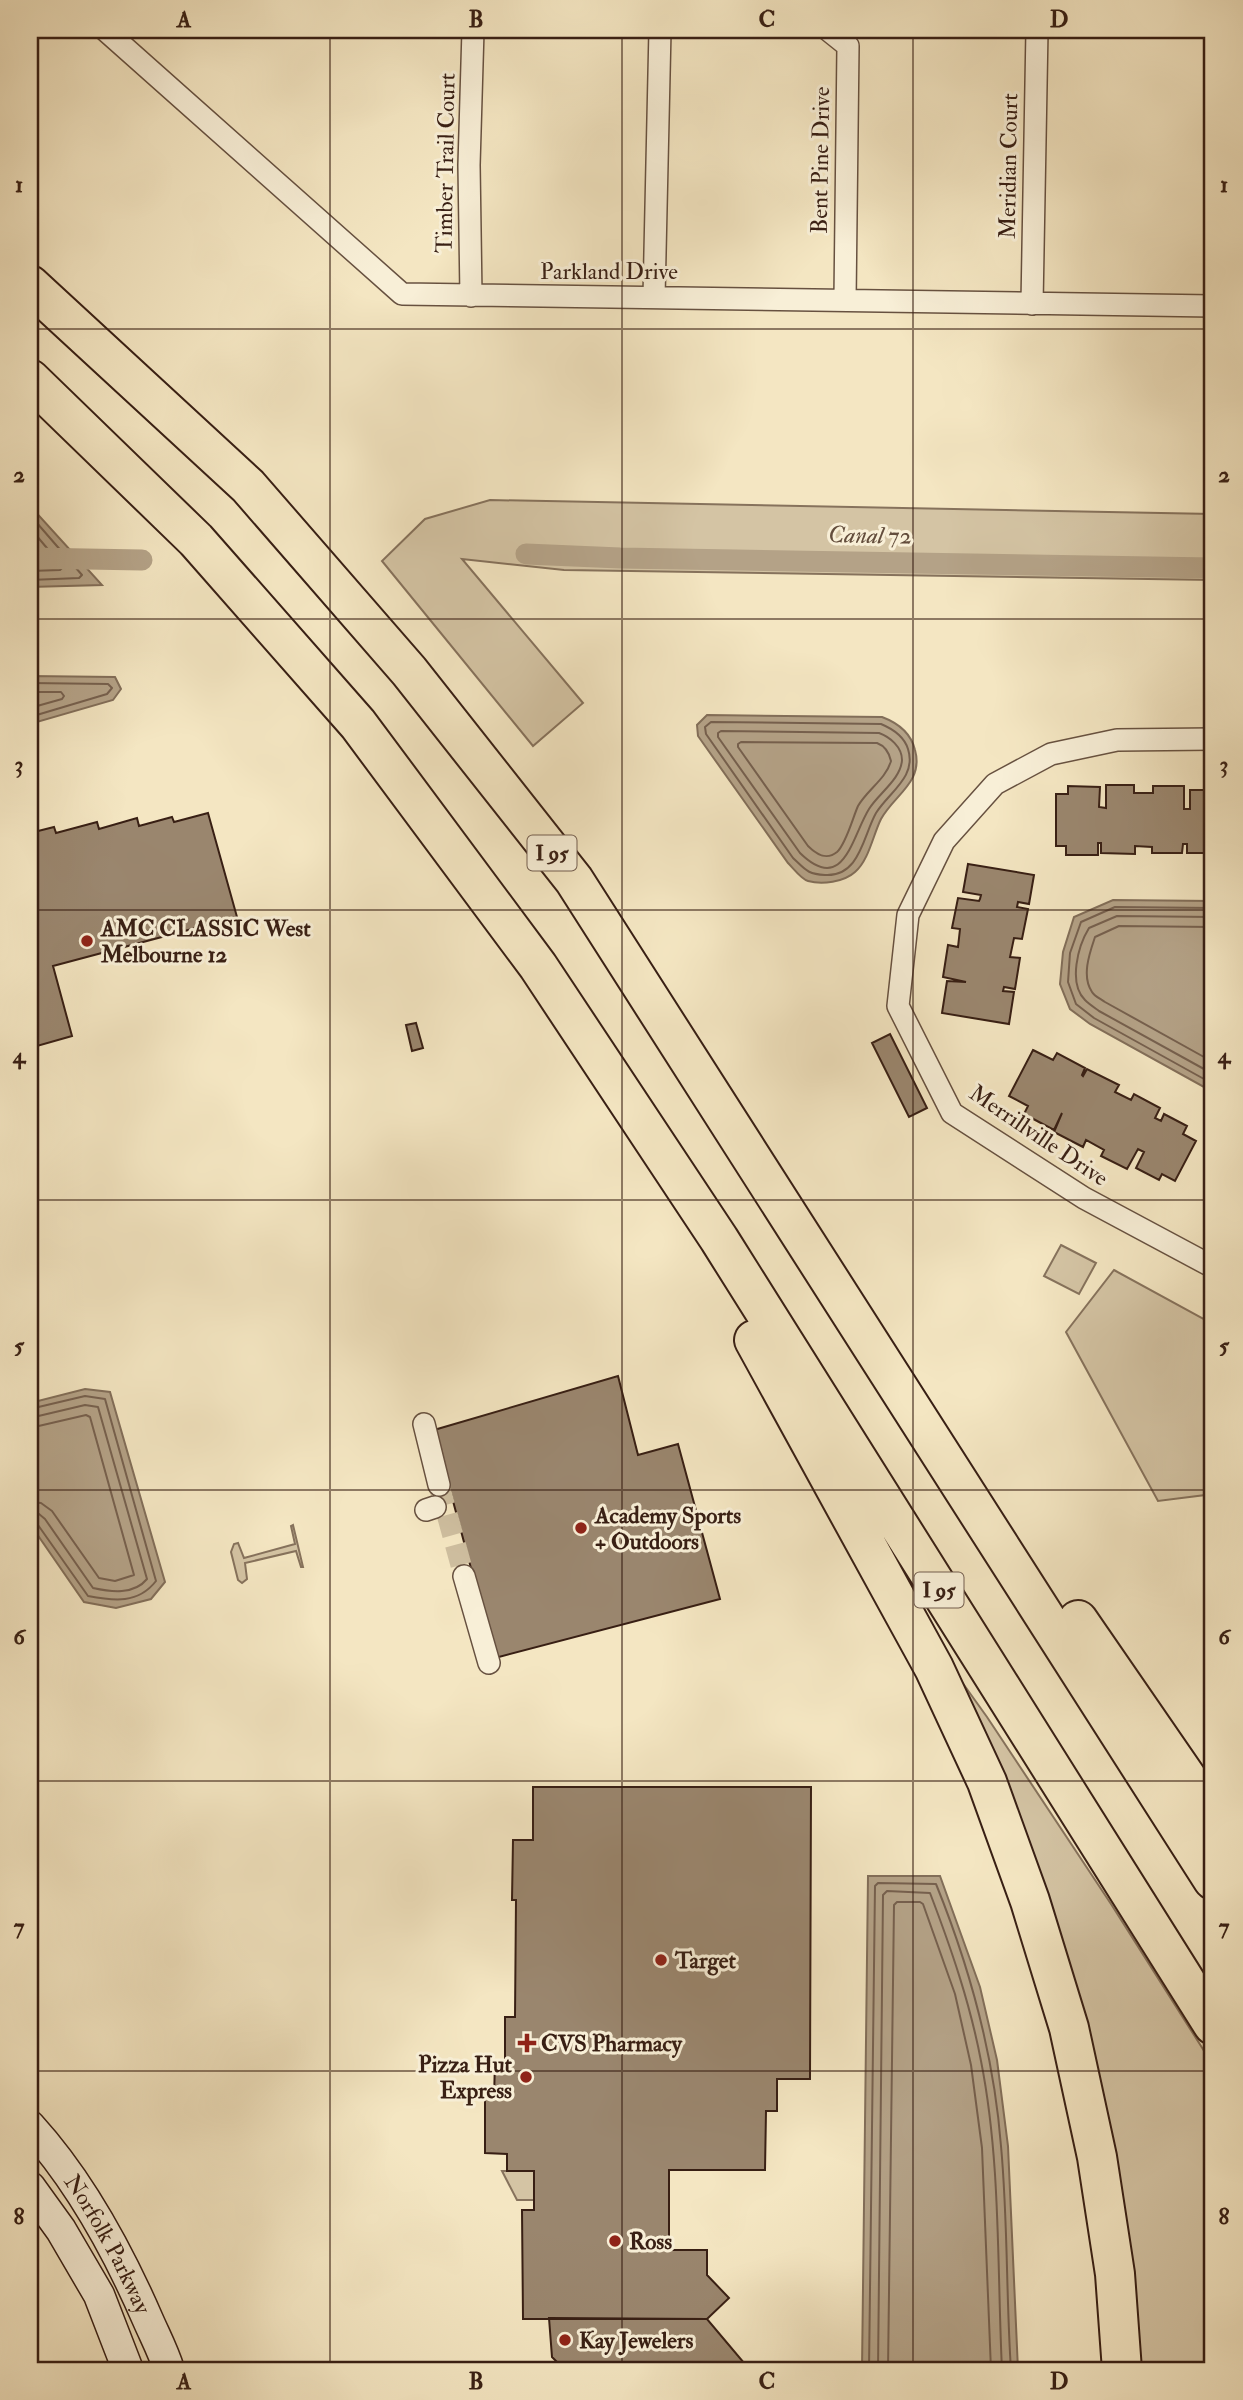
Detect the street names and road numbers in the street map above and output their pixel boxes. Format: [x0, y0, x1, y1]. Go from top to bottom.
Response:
street label: Timber Trail Court [429, 73, 462, 253]
street label: Bent Pine Drive [805, 86, 836, 234]
street label: Meridian Court [993, 93, 1024, 239]
street label: Parkland Drive [540, 257, 678, 286]
road number: I 95 [528, 836, 576, 870]
street label: Merrillville Drive [964, 1078, 1114, 1193]
road number: I 95 [914, 1572, 964, 1608]
street label: Norfolk Parkway [58, 2169, 158, 2319]

